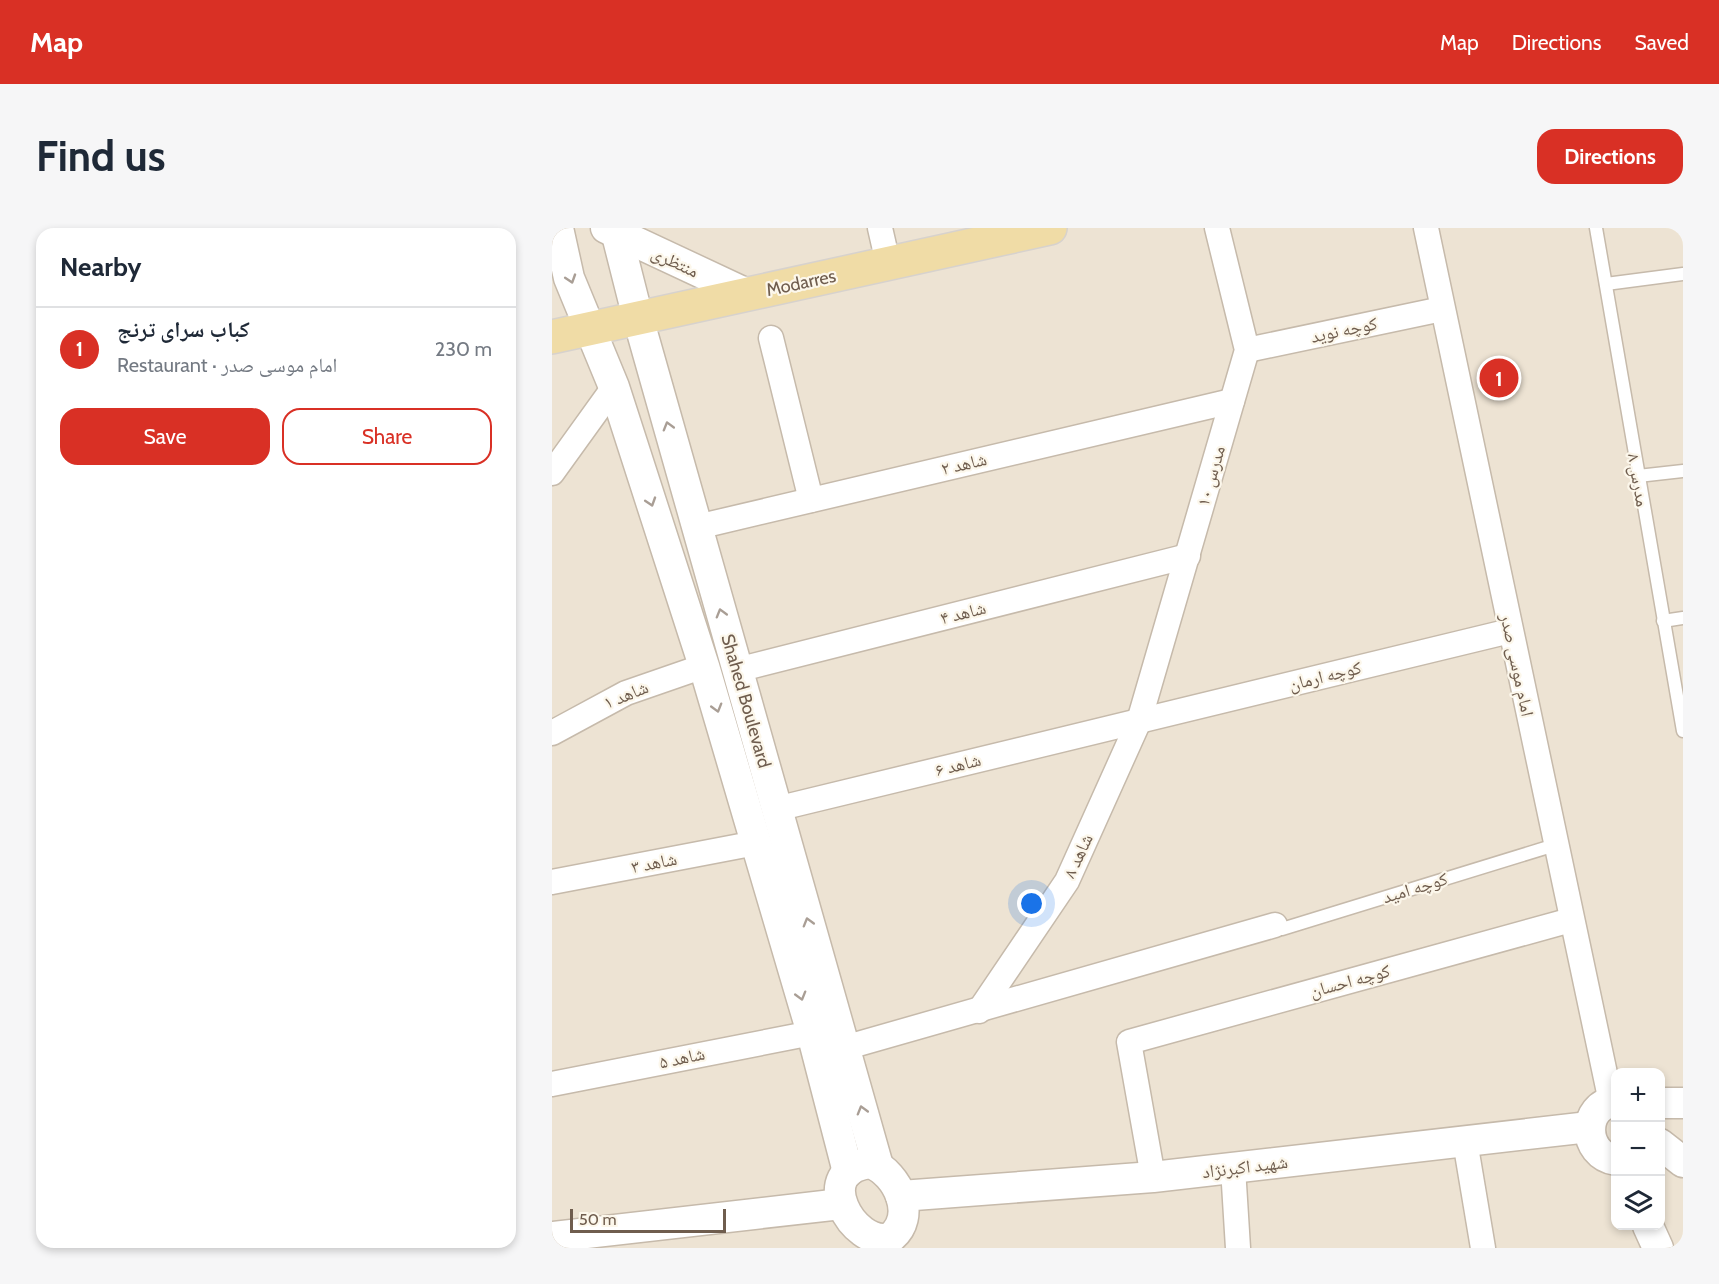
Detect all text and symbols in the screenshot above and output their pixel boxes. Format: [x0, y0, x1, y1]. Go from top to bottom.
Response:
text: Map [30, 25, 83, 59]
text: Map [1440, 30, 1479, 55]
text: Directions [1512, 30, 1601, 55]
text: Saved [1634, 30, 1689, 55]
button: Directions [1537, 129, 1683, 184]
text: Find us [36, 130, 165, 182]
street label: منتظری [648, 242, 702, 282]
text: Nearby [60, 251, 141, 283]
street label: Modarres [764, 265, 838, 301]
one-way arrow [564, 273, 576, 284]
street label: کوچه نوید [1309, 312, 1380, 348]
text: کباب سرای ترنج [117, 316, 250, 343]
text: 1 [76, 337, 83, 361]
text: 230 m [435, 337, 492, 361]
text: Restaurant · امام موسی صدر [117, 353, 337, 377]
pin: 1 [1480, 356, 1518, 400]
button: Save [60, 408, 270, 465]
button: Share [282, 408, 492, 465]
one-way arrow [663, 421, 675, 431]
street label: مدرس ۱۰ [1192, 443, 1230, 509]
street label: شاهد ۲ [939, 448, 989, 480]
street label: مدرس ۸ [1622, 451, 1654, 509]
one-way arrow [644, 496, 657, 507]
street label: شاهد ۴ [938, 597, 988, 629]
one-way arrow [716, 608, 728, 619]
street label: امام موسی صدر [1494, 611, 1539, 719]
street label: Shahed Boulevard [716, 632, 776, 770]
street label: کوچه ارمان [1286, 656, 1364, 696]
street label: شاهد ۱ [600, 676, 652, 714]
one-way arrow [710, 702, 722, 713]
street label: شاهد ۶ [933, 749, 983, 781]
street label: شاهد ۸ [1058, 830, 1098, 882]
street label: شاهد ۳ [629, 848, 679, 878]
street label: کوچه امید [1380, 868, 1451, 908]
your location [1017, 889, 1046, 918]
one-way arrow [803, 917, 815, 928]
street label: کوچه احسان [1307, 960, 1393, 1002]
one-way arrow [794, 990, 806, 1001]
street label: شاهد ۵ [657, 1042, 707, 1074]
map controls [1611, 1068, 1665, 1230]
button: + [1611, 1068, 1665, 1122]
one-way arrow [857, 1105, 869, 1115]
button: − [1611, 1122, 1665, 1176]
street label: شهید اکبرنژاد [1201, 1151, 1289, 1183]
button: layers [1611, 1176, 1665, 1230]
scale bar [570, 1206, 726, 1234]
text: 50 m [579, 1210, 616, 1229]

